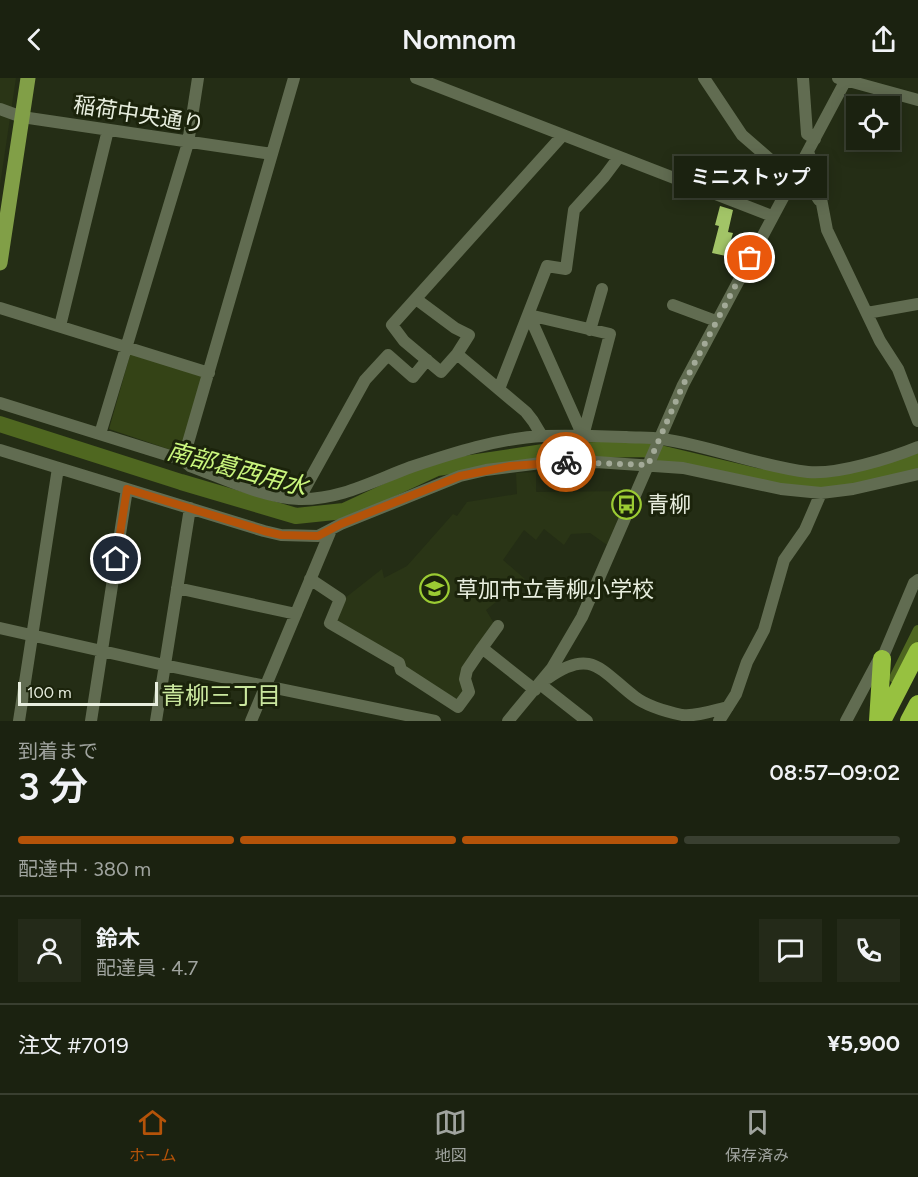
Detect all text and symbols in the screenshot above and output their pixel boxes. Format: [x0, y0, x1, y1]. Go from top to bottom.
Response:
icon: back [18, 23, 51, 56]
text: Nomnom [402, 23, 516, 56]
icon: share [867, 23, 900, 56]
street label: 稲荷中央通り [72, 91, 206, 138]
map controls [846, 96, 900, 150]
button: locate [846, 96, 900, 150]
callout: ミニストップ [674, 156, 826, 198]
text: ミニストップ [691, 165, 811, 189]
pin [724, 232, 775, 283]
icon: bag [733, 241, 766, 274]
courier [536, 432, 596, 492]
water label: 南部葛西用水 [164, 436, 313, 502]
icon: bike [550, 446, 583, 479]
bus stop icon: 青柳 [610, 488, 642, 520]
place label: 青柳 [647, 491, 691, 518]
pin [90, 533, 141, 584]
icon: home [99, 542, 132, 575]
school or university icon: 草加市立青柳小学校 [419, 573, 451, 605]
place label: 草加市立青柳小学校 [456, 576, 654, 603]
scale bar [18, 679, 158, 706]
district label: 青柳三丁目 [161, 681, 281, 710]
text: 100 m [27, 683, 72, 702]
text: 到着まで [18, 739, 98, 763]
text: 08:57–09:02 [769, 759, 900, 786]
text: 3 分 [18, 763, 88, 810]
text: 配達中 · 380 m [18, 857, 151, 881]
button: person [18, 919, 81, 982]
button: chat [759, 919, 822, 982]
button: phone [837, 919, 900, 982]
text: 鈴木 [96, 925, 140, 952]
text: 配達員 · 4.7 [96, 956, 198, 980]
text: ¥5,900 [827, 1030, 900, 1057]
text: 注文 #7019 [18, 1032, 129, 1059]
tab: ホーム [129, 1106, 176, 1166]
tab: 地図 [434, 1106, 467, 1166]
tab: 保存済み [725, 1106, 789, 1166]

